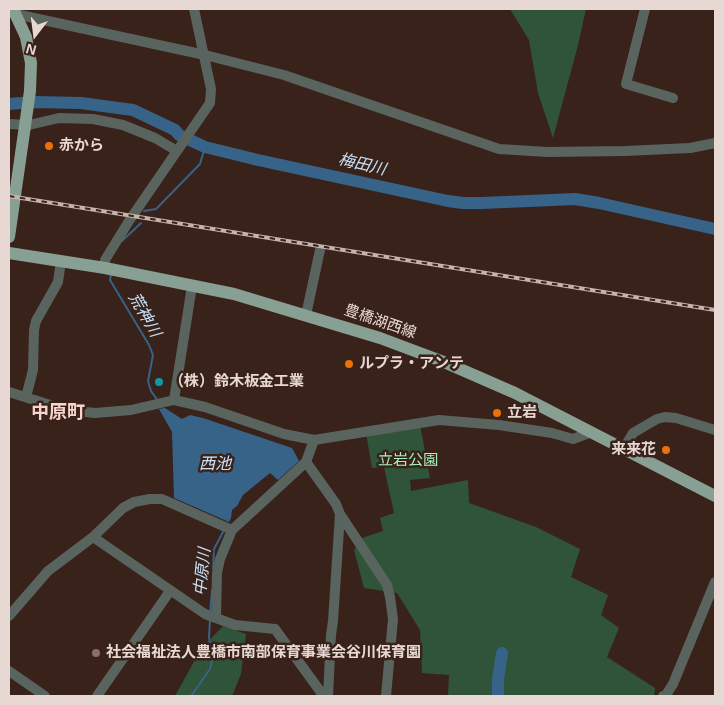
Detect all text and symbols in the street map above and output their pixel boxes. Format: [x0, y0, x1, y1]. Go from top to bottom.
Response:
north arrow [10, 10, 60, 60]
text: N [24, 40, 38, 59]
place label: 赤から [59, 137, 104, 155]
marker: 赤から [43, 140, 55, 152]
water label: 梅田川 [336, 150, 388, 180]
water label: 荒神川 [124, 289, 164, 341]
street label: 豊橋湖西線 [342, 301, 418, 343]
place label: ルプラ・アンテ [359, 355, 464, 373]
marker: ルプラ・アンテ [343, 358, 355, 370]
place label: （株）鈴木板金工業 [169, 373, 304, 391]
marker: （株）鈴木板金工業 [153, 376, 165, 388]
district label: 中原町 [31, 402, 85, 424]
place label: 立岩 [507, 404, 537, 422]
marker: 立岩 [491, 407, 503, 419]
place label: 来来花 [611, 441, 656, 459]
marker: 来来花 [660, 444, 672, 456]
park label: 立岩公園 [378, 452, 438, 470]
water label: 西池 [199, 455, 231, 475]
water label: 中原川 [191, 547, 215, 597]
place label: 社会福祉法人豊橋市南部保育事業会谷川保育園 [106, 644, 421, 662]
marker: 社会福祉法人豊橋市南部保育事業会谷川保育園 [90, 647, 102, 659]

